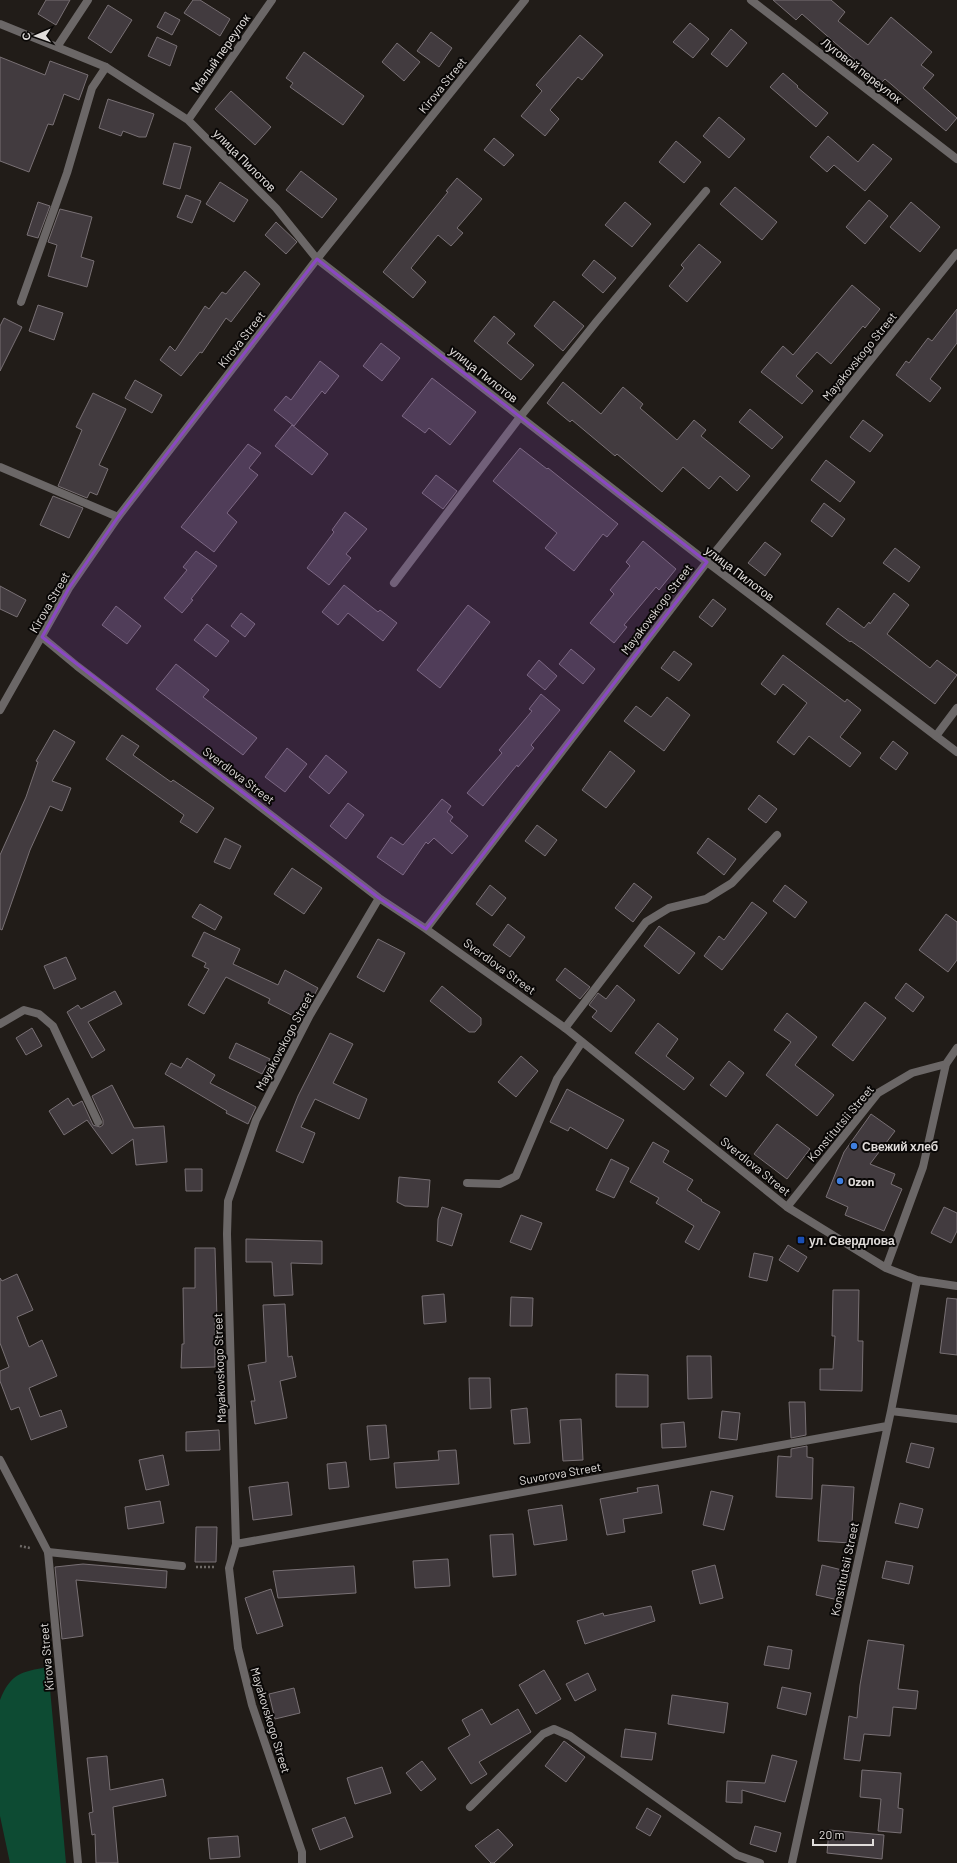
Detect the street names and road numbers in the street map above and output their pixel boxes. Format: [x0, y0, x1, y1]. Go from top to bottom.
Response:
street label: Малый переулок [188, 10, 254, 96]
street label: Луговой переулок [818, 34, 906, 107]
street label: Kirova Street [415, 54, 469, 116]
street label: улица Пилотов [210, 126, 279, 195]
street label: Kirova Street [215, 308, 267, 370]
street label: Mayakovskogo Street [819, 309, 899, 403]
street label: улица Пилотов [446, 343, 521, 406]
street label: улица Пилотов [702, 543, 777, 604]
street label: Mayakovskogo Street [617, 561, 695, 657]
street label: Kirova Street [26, 569, 72, 635]
street label: Sverdlova Street [201, 744, 277, 806]
street label: Sverdlova Street [461, 935, 539, 997]
street label: Mayakovskogo Street [252, 989, 316, 1093]
street label: Konstitutsii Street [804, 1082, 876, 1164]
street label: Sverdlova Street [718, 1134, 794, 1198]
street label: Mayakovskogo Street [210, 1313, 228, 1423]
street label: Suvorova Street [518, 1459, 602, 1487]
street label: Konstitutsii Street [827, 1521, 861, 1617]
street label: Kirova Street [36, 1623, 56, 1691]
street label: Mayakovskogo Street [248, 1665, 294, 1775]

